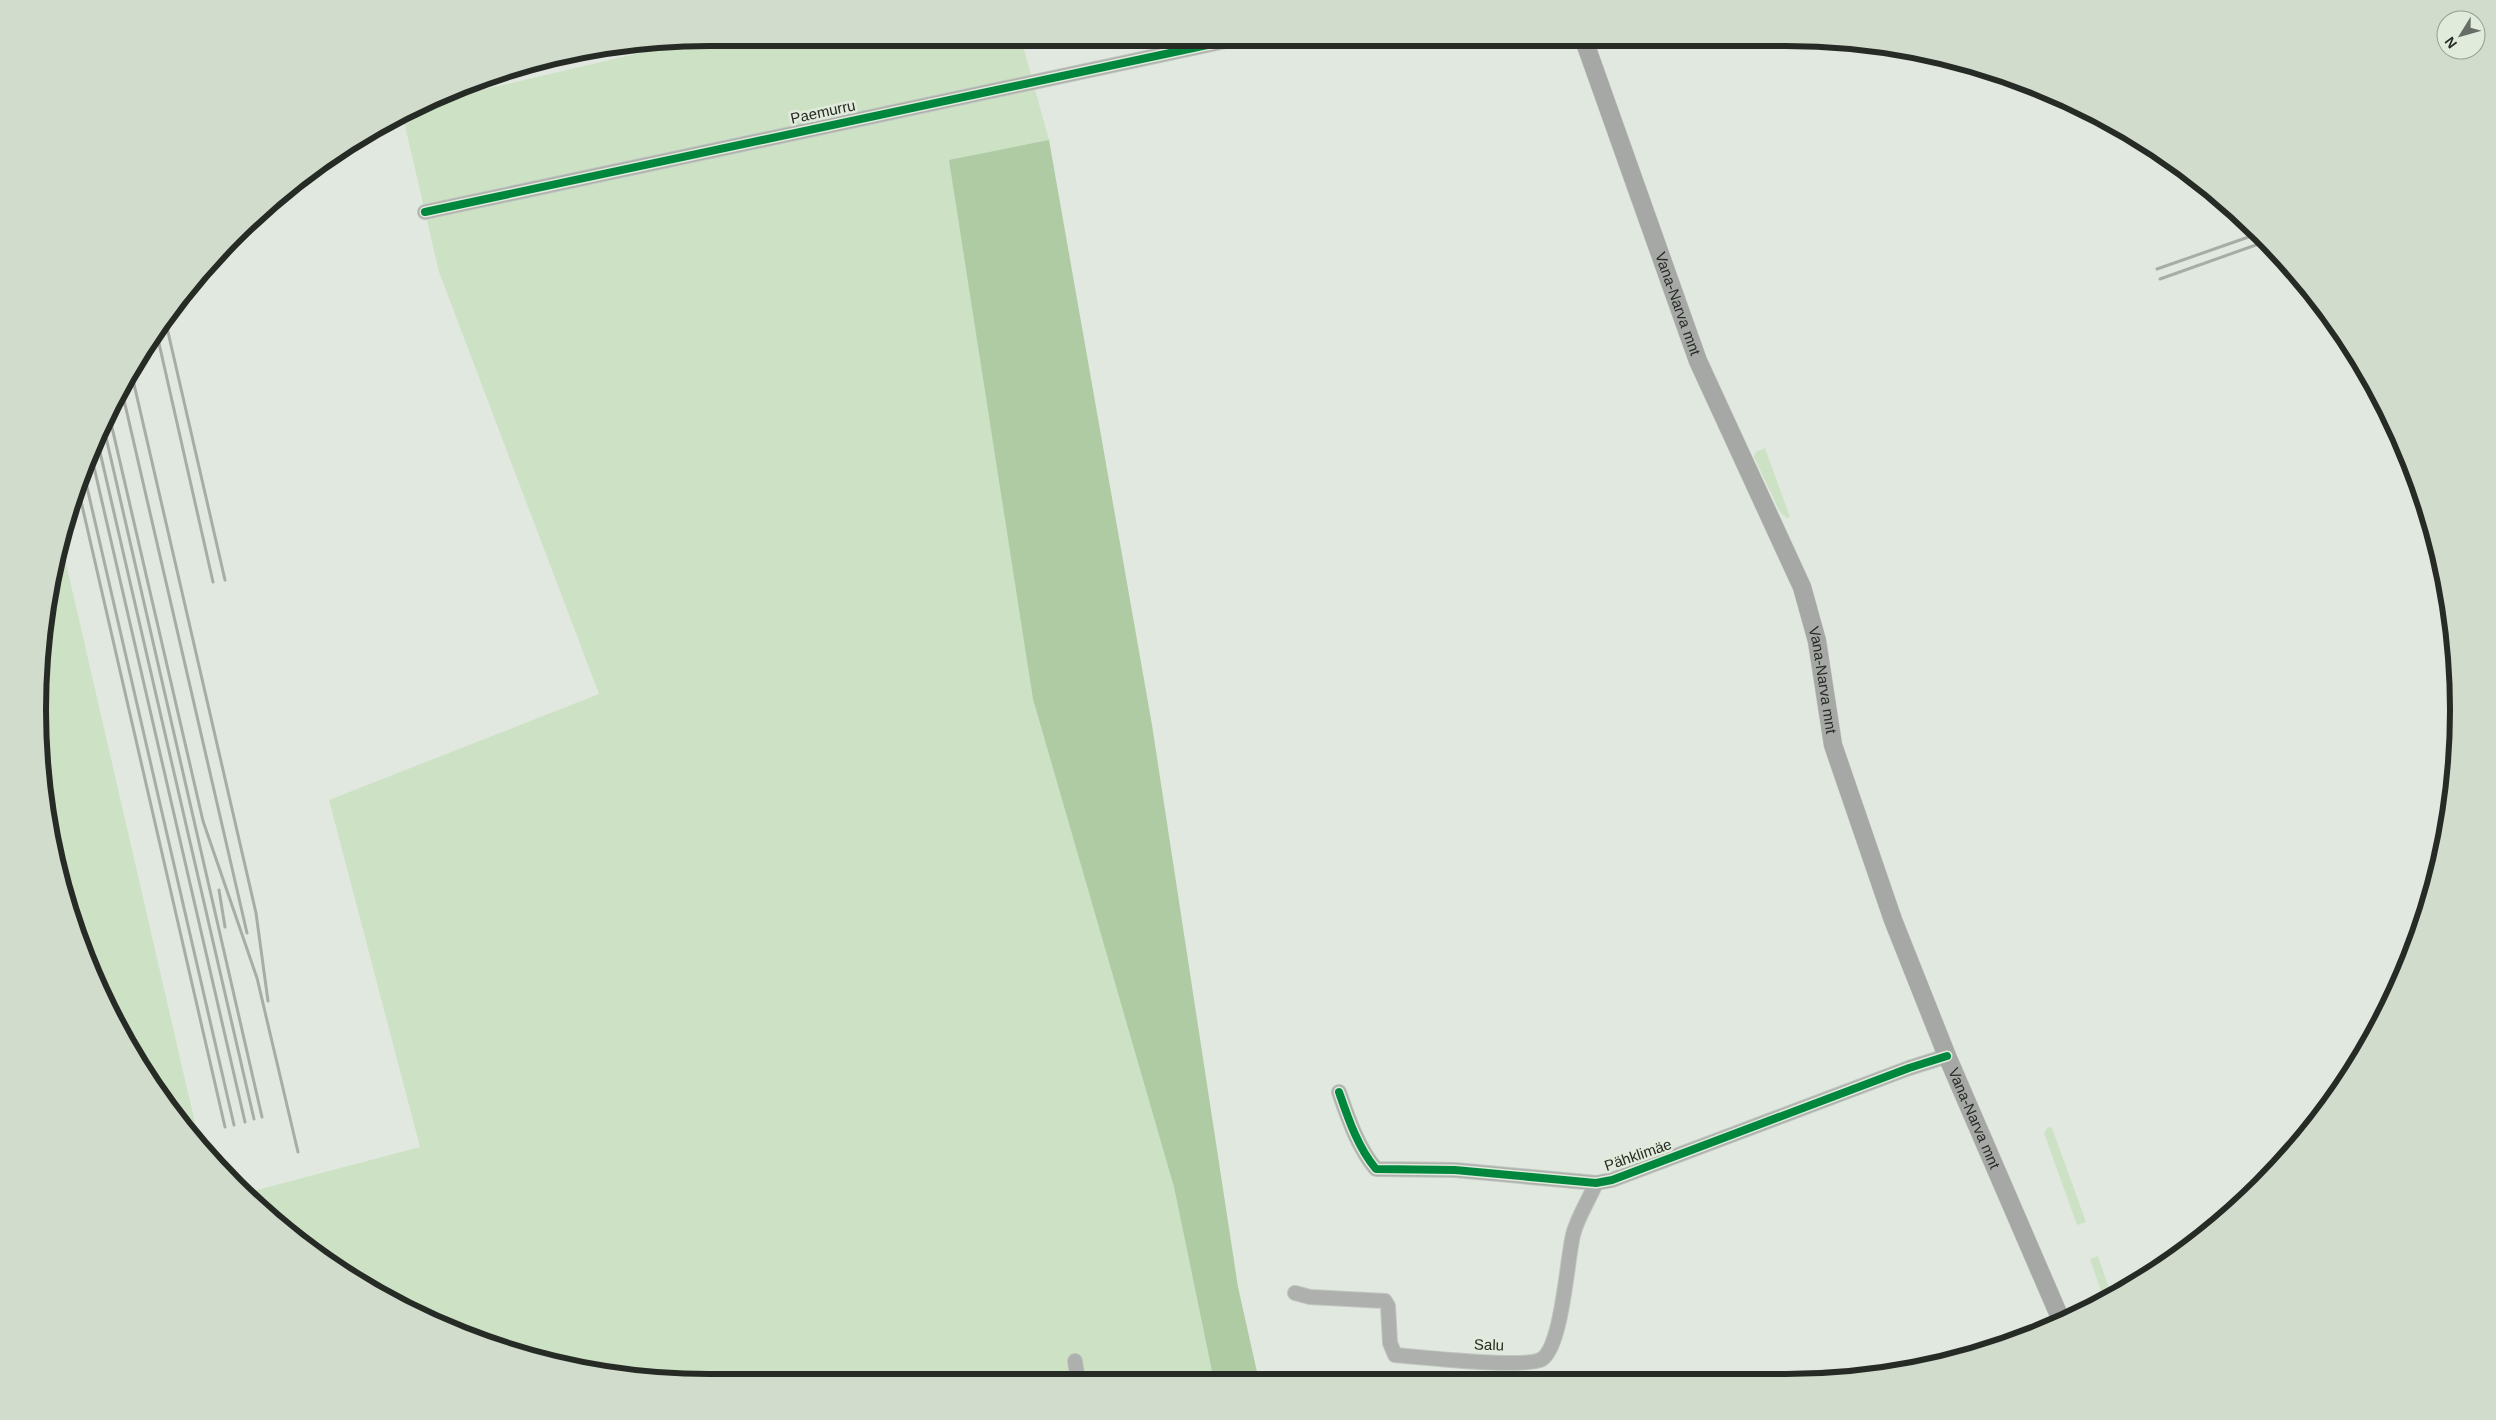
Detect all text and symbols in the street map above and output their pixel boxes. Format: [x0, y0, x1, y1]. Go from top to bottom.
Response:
north arrow [2436, 10, 2486, 60]
text: N [2441, 34, 2460, 52]
street label: Paemurru [789, 96, 857, 127]
street label: Vana-Narva mnt [1652, 250, 1705, 358]
street label: Vana-Narva mnt [1805, 625, 1840, 736]
street label: Vana-Narva mnt [1945, 1065, 2004, 1172]
street label: Pähklimäe [1602, 1135, 1674, 1174]
street label: Salu [1474, 1335, 1504, 1354]

